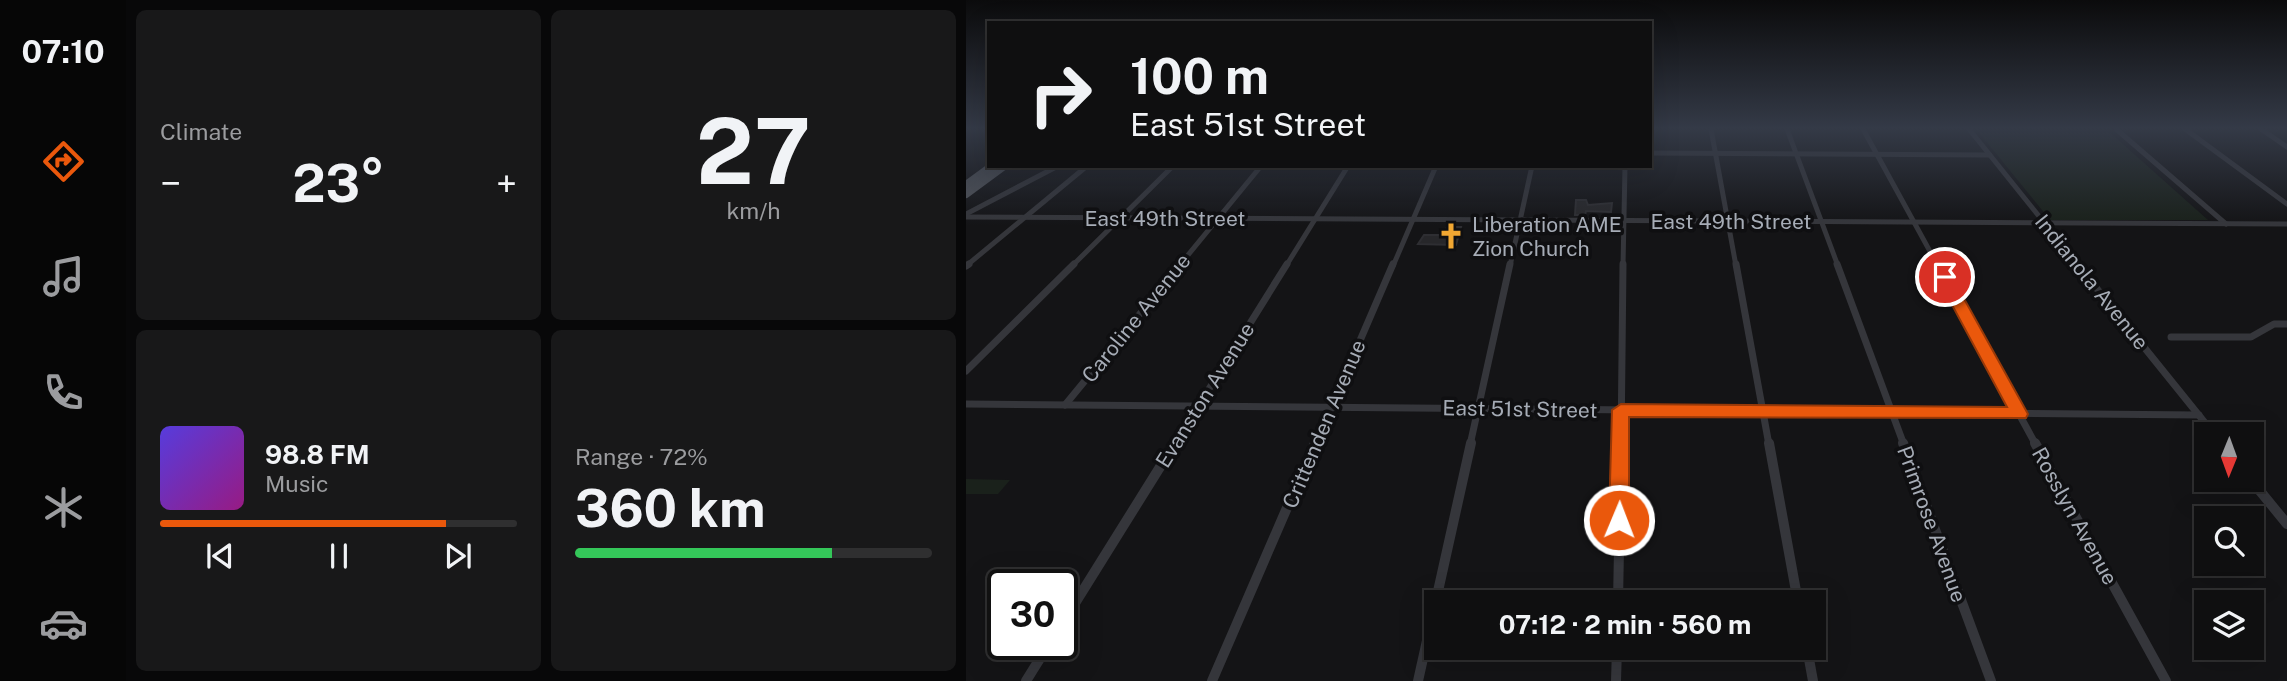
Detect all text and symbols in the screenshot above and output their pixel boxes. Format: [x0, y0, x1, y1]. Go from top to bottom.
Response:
text: 07:10 [21, 33, 105, 70]
text: 100 m [1130, 47, 1269, 105]
icon: right [1015, 49, 1106, 140]
text: 27 [696, 98, 811, 204]
text: East 51st Street [1130, 106, 1366, 143]
text: Climate [160, 118, 242, 145]
icon: directions [39, 137, 88, 186]
text: 23° [292, 153, 385, 214]
text: − [160, 161, 181, 206]
text: + [496, 161, 517, 206]
text: km/h [726, 197, 781, 224]
street label: East 49th Street [1084, 206, 1246, 231]
street label: East 49th Street [1650, 209, 1812, 234]
street label: Indianola Avenue [2030, 209, 2154, 355]
place label: Liberation AME Zion Church [1472, 212, 1622, 261]
church icon: Liberation AME Zion Church [1436, 221, 1466, 251]
pin [1915, 247, 1975, 307]
street label: Caroline Avenue [1076, 249, 1196, 387]
icon: music [39, 252, 88, 301]
icon: arrive [1926, 258, 1964, 296]
street label: Evanston Avenue [1150, 318, 1260, 472]
street label: Crittenden Avenue [1277, 336, 1371, 512]
icon: phone [39, 368, 88, 417]
street label: East 51st Street [1442, 395, 1598, 423]
north arrow [2194, 422, 2264, 492]
map controls [2194, 422, 2264, 660]
text: 98.8 FM [265, 439, 370, 470]
street label: Primrose Avenue [1892, 442, 1972, 606]
text: Range · 72% [575, 443, 708, 470]
street label: Rosslyn Avenue [2027, 443, 2123, 589]
text: Music [265, 470, 329, 497]
text: 360 km [575, 478, 766, 539]
icon: climate [39, 483, 88, 532]
position arrow [1582, 483, 1656, 557]
button: search [2194, 506, 2264, 576]
icon: previous [201, 537, 239, 575]
icon: pause [320, 537, 358, 575]
icon: next [439, 537, 477, 575]
speed limit sign: 30 [987, 569, 1078, 660]
button: layers [2194, 590, 2264, 660]
icon: car [39, 599, 88, 648]
text: 07:12 · 2 min · 560 m [1499, 609, 1751, 640]

